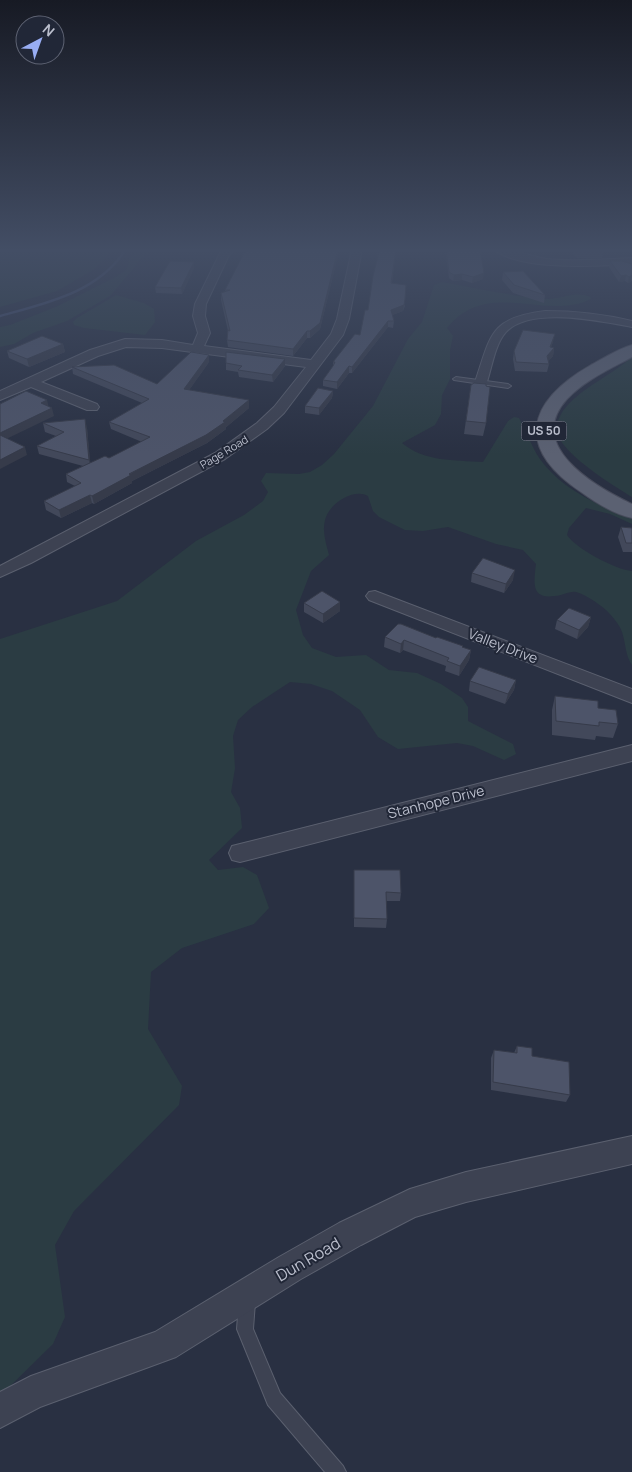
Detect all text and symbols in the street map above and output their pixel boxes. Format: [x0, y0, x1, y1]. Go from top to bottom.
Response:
north arrow [15, 15, 65, 65]
text: N [39, 19, 59, 40]
road number: US 50 [522, 422, 566, 441]
street label: Page Road [197, 431, 251, 472]
street label: Valley Drive [466, 624, 541, 667]
street label: Stanhope Drive [386, 780, 486, 823]
street label: Dun Road [272, 1232, 344, 1286]

